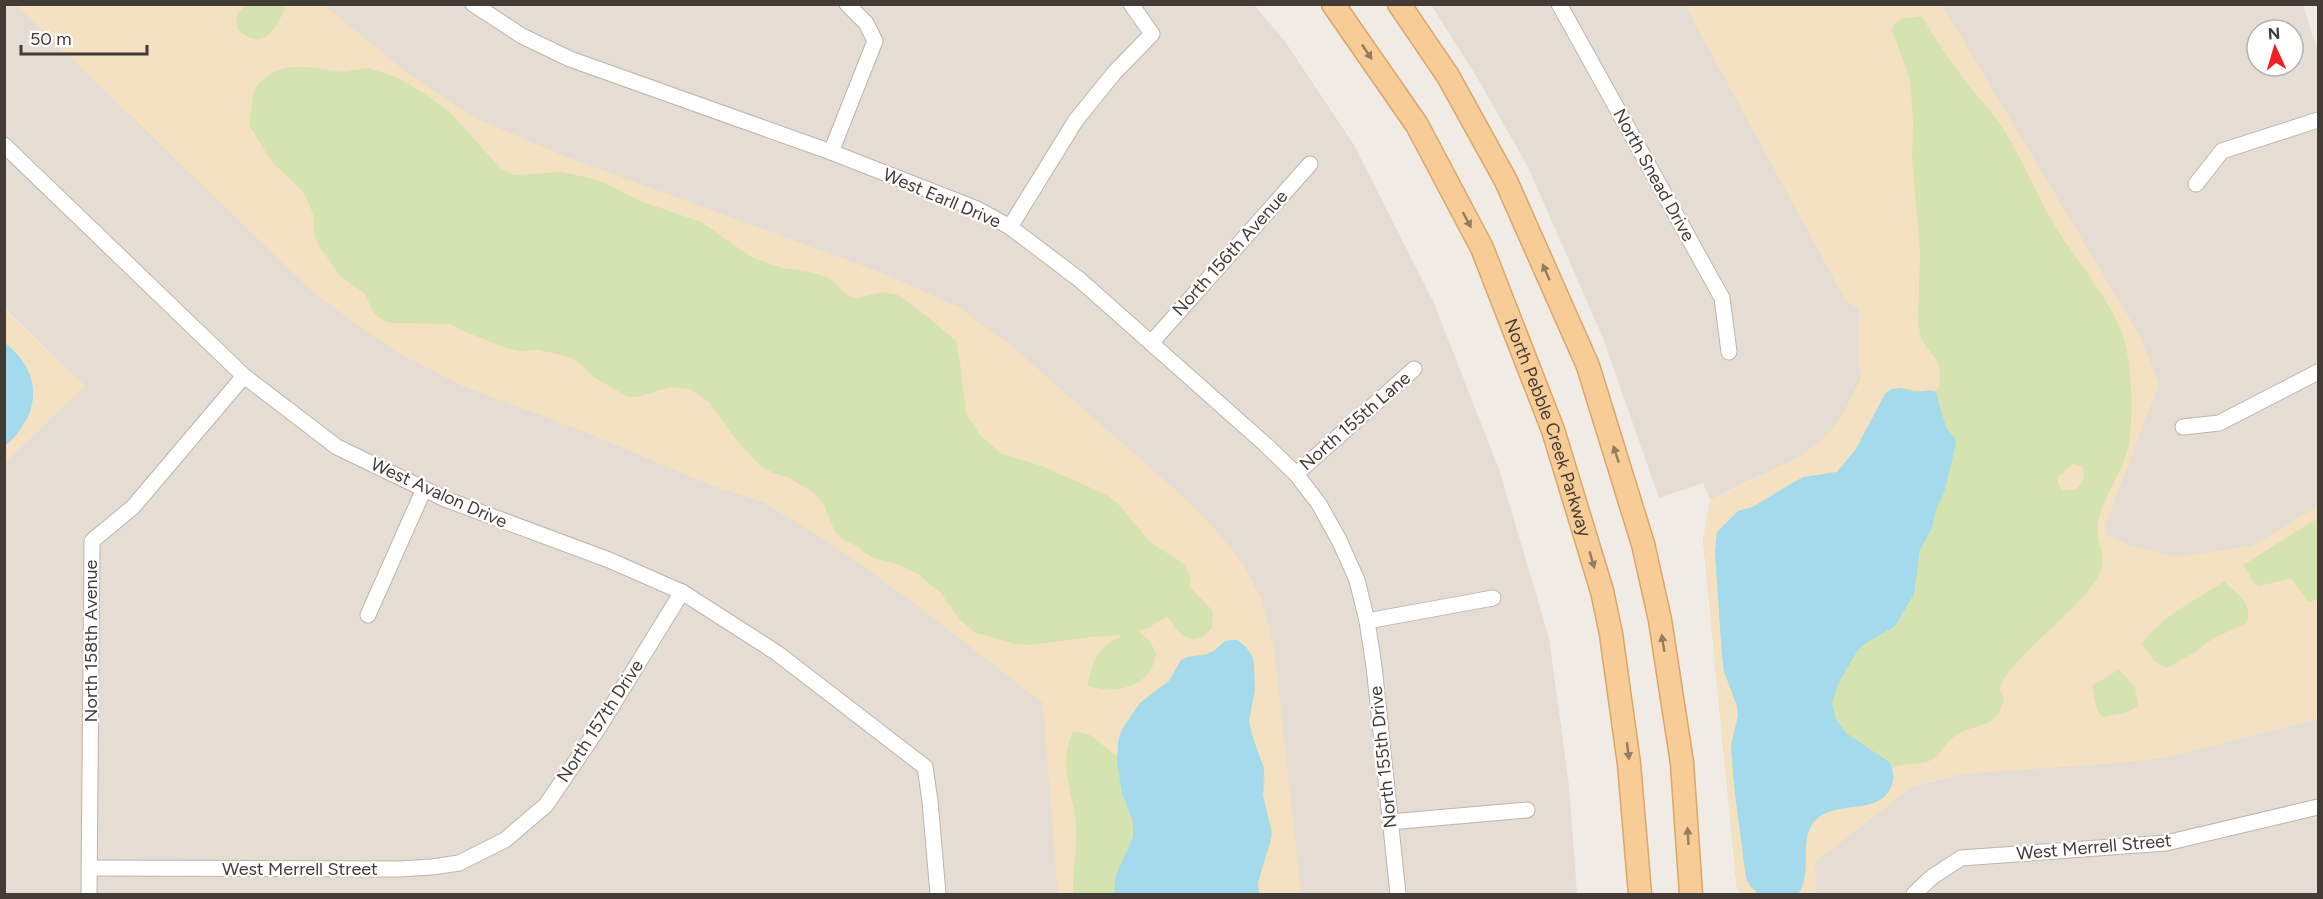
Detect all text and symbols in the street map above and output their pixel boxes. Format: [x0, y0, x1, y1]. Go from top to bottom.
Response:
scale bar [21, 18, 147, 56]
north arrow [2245, 18, 2305, 78]
text: N [2267, 24, 2281, 43]
text: 50 m [30, 28, 72, 50]
one-way arrow [1361, 44, 1373, 60]
street label: North Snead Drive [1608, 105, 1700, 245]
street label: West Earll Drive [880, 163, 1004, 233]
street label: North 156th Avenue [1168, 185, 1292, 321]
one-way arrow [1462, 211, 1472, 228]
one-way arrow [1541, 263, 1550, 281]
street label: North Pebble Creek Parkway [1500, 315, 1596, 540]
street label: North 155th Lane [1295, 367, 1415, 475]
one-way arrow [1611, 445, 1620, 463]
street label: West Avalon Drive [367, 453, 511, 533]
one-way arrow [1588, 550, 1598, 569]
street label: North 158th Avenue [80, 559, 102, 722]
one-way arrow [1659, 633, 1668, 652]
street label: North 157th Drive [552, 655, 648, 787]
street label: North 155th Drive [1365, 685, 1401, 829]
one-way arrow [1623, 742, 1632, 761]
one-way arrow [1683, 827, 1692, 846]
street label: West Merrell Street [2015, 829, 2173, 865]
street label: West Merrell Street [222, 858, 378, 880]

